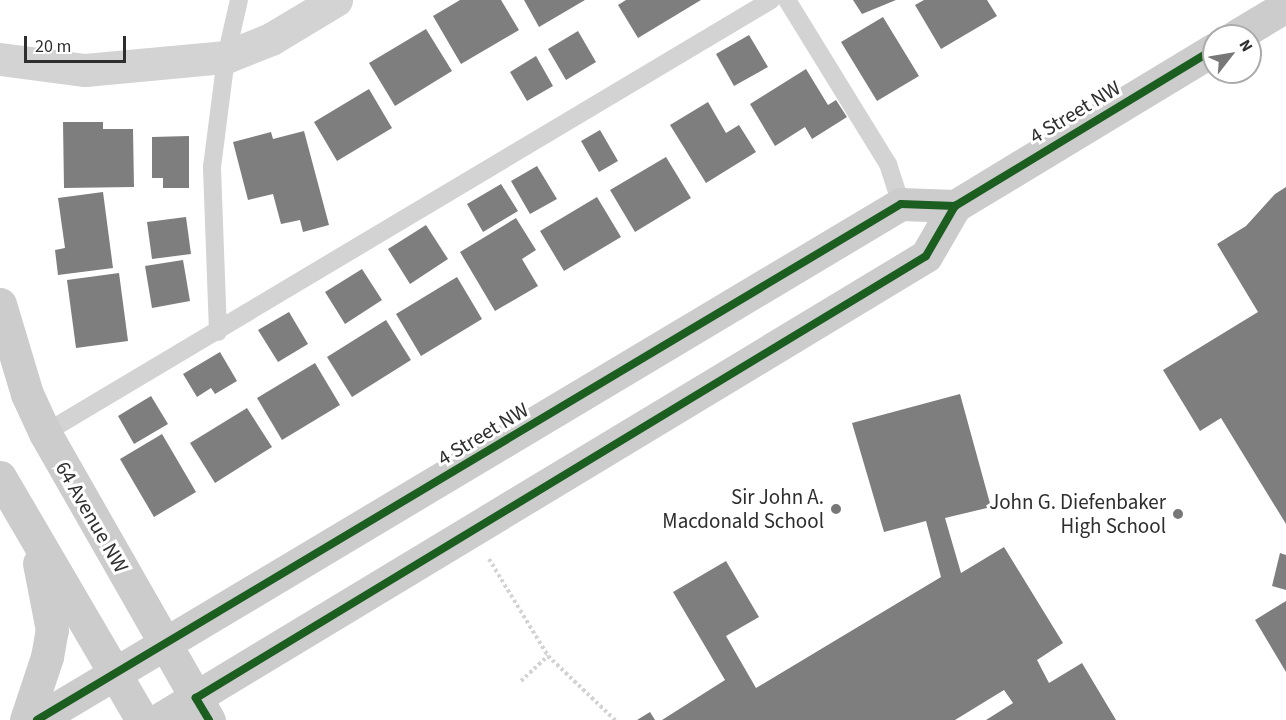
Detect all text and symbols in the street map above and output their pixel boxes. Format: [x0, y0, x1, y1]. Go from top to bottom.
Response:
scale bar [27, 24, 129, 62]
north arrow [1202, 24, 1262, 84]
text: 20 m [35, 34, 71, 59]
text: N [1234, 36, 1258, 56]
street label: 4 Street NW [1025, 75, 1125, 149]
street label: 4 Street NW [433, 397, 533, 471]
street label: 64 Avenue NW [50, 457, 134, 577]
place label: Sir John A. Macdonald School [662, 484, 824, 534]
place label: John G. Diefenbaker High School [989, 489, 1166, 539]
marker: Sir John A. Macdonald School [829, 502, 843, 516]
marker: John G. Diefenbaker High School [1171, 507, 1185, 521]

